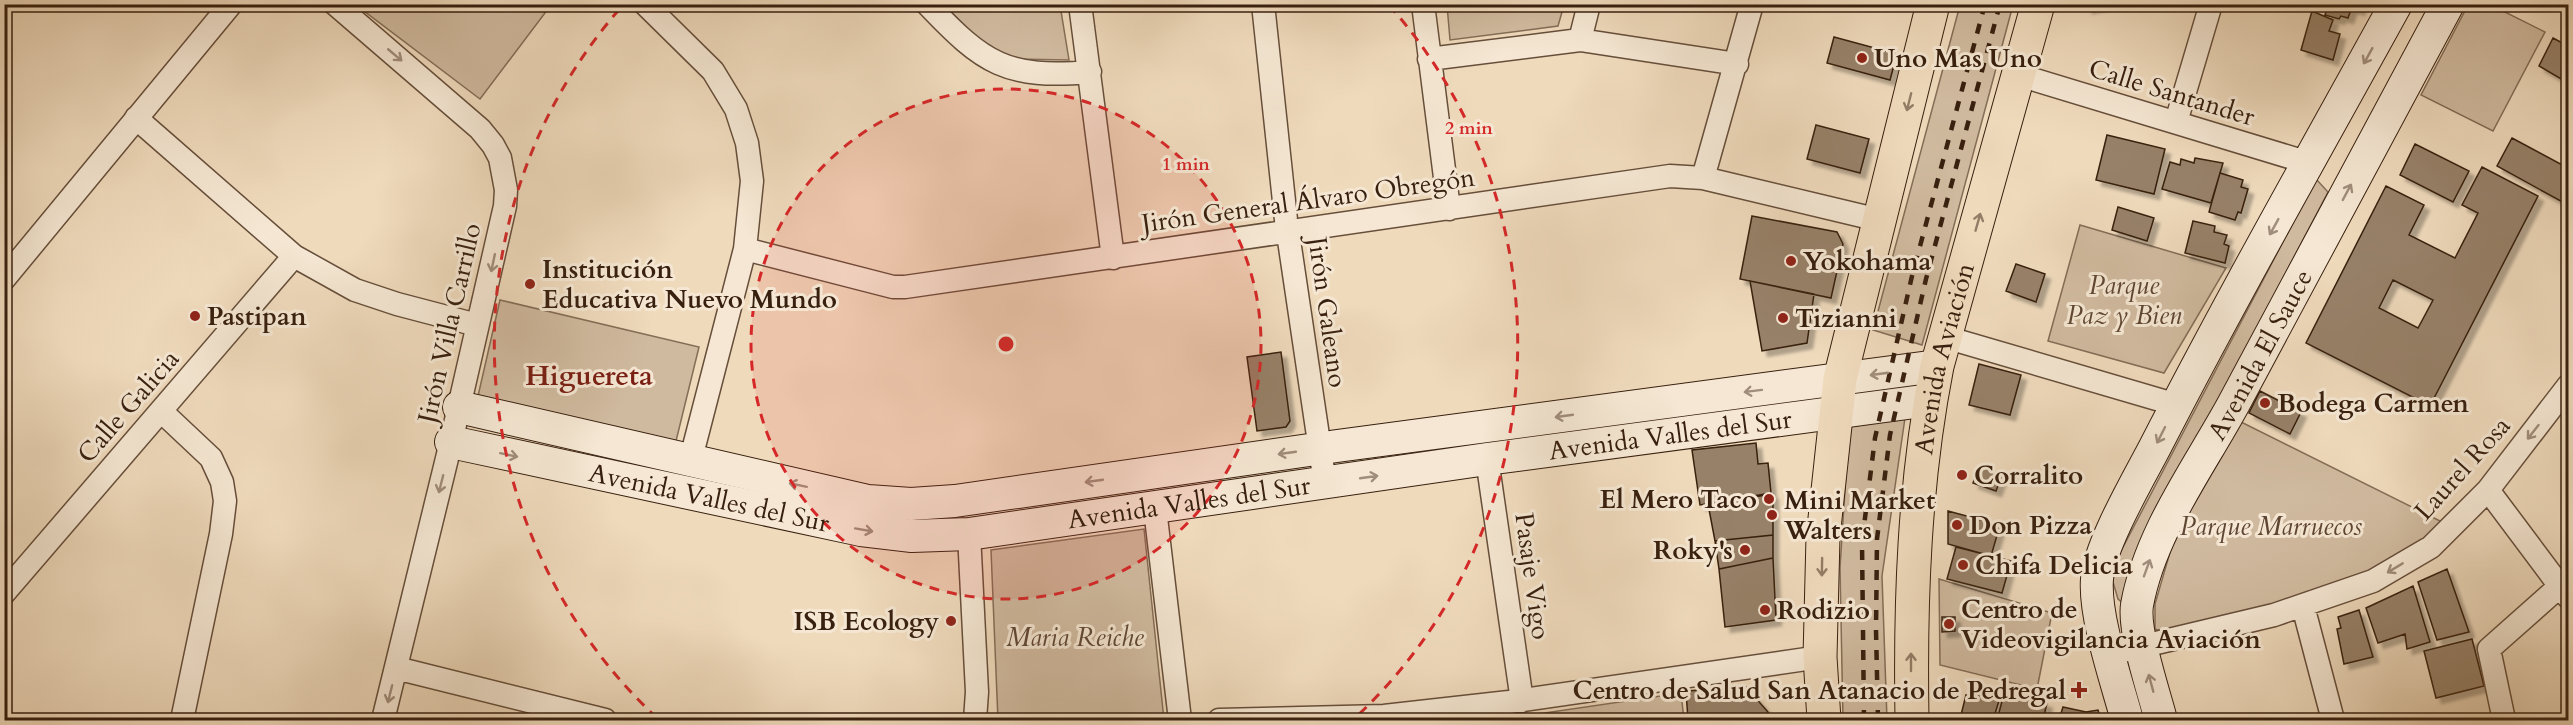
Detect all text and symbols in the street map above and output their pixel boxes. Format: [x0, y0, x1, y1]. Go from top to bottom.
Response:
place label: Uno Mas Uno [1874, 41, 2042, 76]
one-way arrow [2362, 47, 2374, 64]
one-way arrow [387, 48, 402, 62]
marker: Uno Mas Uno [1855, 51, 1869, 65]
street label: Calle Santander [2085, 51, 2259, 134]
one-way arrow [1902, 92, 1914, 111]
text: 2 min [1445, 116, 1493, 141]
text: 1 min [1162, 152, 1210, 177]
street label: Jirón General Álvaro Obregón [1135, 160, 1477, 242]
one-way arrow [2341, 184, 2353, 201]
one-way arrow [1973, 213, 1984, 232]
one-way arrow [2268, 218, 2280, 235]
street label: Jirón Villa Carrillo [409, 220, 489, 430]
street label: Jirón Galeano [1299, 231, 1355, 390]
place label: Yokohama [1803, 244, 1932, 279]
place label: Institución Educativa Nuevo Mundo [542, 252, 837, 317]
one-way arrow [487, 253, 498, 272]
marker: Yokohama [1784, 254, 1798, 268]
street label: Avenida Aviación [1906, 259, 1983, 457]
street label: Avenida El Sauce [2200, 263, 2321, 447]
park label: Parque Paz y Bien [2066, 268, 2182, 333]
marker: Institución Educativa Nuevo Mundo [523, 277, 537, 291]
place label: Pastipan [207, 299, 307, 334]
place label: Tizianni [1795, 301, 1897, 336]
marker: Pastipan [188, 309, 202, 323]
marker: Tizianni [1776, 311, 1790, 325]
centre of rings [996, 334, 1016, 354]
street label: Calle Galicia [69, 342, 187, 470]
district label: Higuereta [525, 357, 653, 395]
one-way arrow [1870, 369, 1889, 380]
one-way arrow [1744, 385, 1764, 396]
place label: Bodega Carmen [2277, 386, 2469, 421]
marker: Bodega Carmen [2258, 396, 2272, 410]
street label: Avenida Valles del Sur [1547, 402, 1794, 469]
street label: Laurel Rosa [2407, 409, 2518, 528]
one-way arrow [1554, 410, 1574, 421]
one-way arrow [2526, 424, 2539, 440]
one-way arrow [2155, 426, 2167, 444]
one-way arrow [1278, 448, 1298, 459]
one-way arrow [499, 449, 518, 461]
street label: Avenida Valles del Sur [586, 455, 833, 541]
place label: Corralito [1974, 458, 2083, 493]
street label: Avenida Valles del Sur [1065, 468, 1313, 538]
marker: Corralito [1955, 468, 1969, 482]
one-way arrow [1359, 471, 1378, 482]
one-way arrow [435, 474, 447, 493]
one-way arrow [1085, 476, 1105, 487]
one-way arrow [788, 479, 807, 491]
place label: El Mero Taco [1600, 482, 1757, 517]
place label: Mini Market Walters [1783, 483, 1935, 548]
marker: El Mero Taco [1762, 492, 1776, 506]
marker: Mini Market Walters [1765, 508, 1779, 522]
place label: Don Pizza [1969, 508, 2092, 543]
park label: Parque Marruecos [2180, 509, 2362, 544]
street label: Pasaje Vigo [1506, 510, 1559, 642]
marker: Don Pizza [1950, 518, 1964, 532]
one-way arrow [853, 525, 873, 536]
place label: Roky's [1653, 533, 1733, 568]
marker: Roky's [1738, 543, 1752, 557]
place label: Chifa Delicia [1975, 548, 2133, 583]
one-way arrow [1816, 557, 1828, 577]
marker: Chifa Delicia [1956, 558, 1970, 572]
one-way arrow [2142, 559, 2153, 578]
one-way arrow [2387, 562, 2404, 574]
place label: Centro de Videovigilancia Aviación [1961, 592, 2261, 657]
place label: Rodizio [1777, 593, 1870, 628]
marker: Rodizio [1758, 603, 1772, 617]
place label: ISB Ecology [794, 604, 939, 639]
marker: ISB Ecology [944, 614, 958, 628]
marker: Centro de Videovigilancia Aviación [1942, 617, 1956, 631]
park label: Maria Reiche [1006, 620, 1145, 655]
one-way arrow [1905, 653, 1917, 673]
place label: Centro de Salud San Atanacio de Pedregal [1573, 673, 2066, 708]
one-way arrow [2145, 674, 2156, 693]
marker: Centro de Salud San Atanacio de Pedregal [2070, 681, 2088, 699]
one-way arrow [383, 684, 395, 703]

